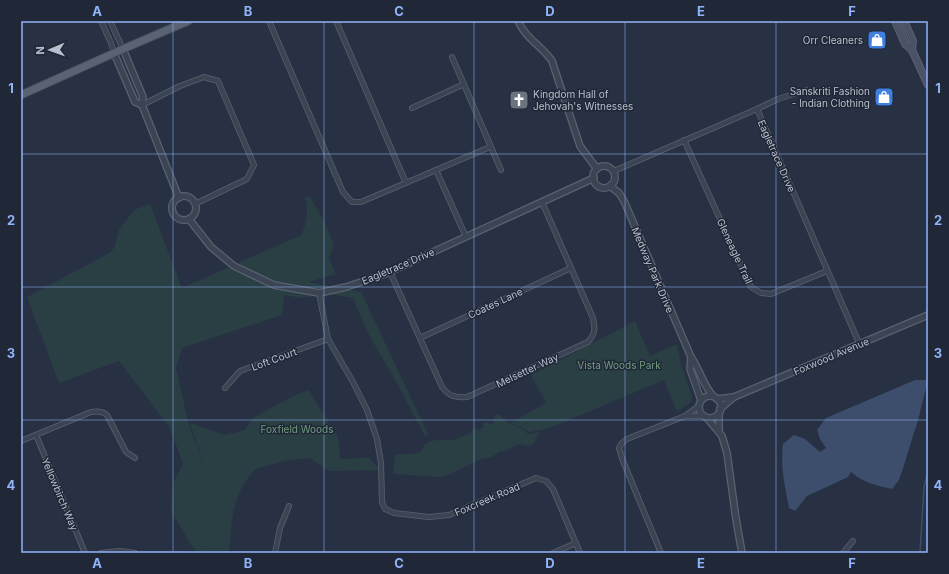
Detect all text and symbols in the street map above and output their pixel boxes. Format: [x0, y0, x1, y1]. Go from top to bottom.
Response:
text: A [92, 3, 102, 19]
text: B [244, 3, 253, 19]
text: C [394, 3, 404, 19]
text: D [545, 3, 555, 19]
text: E [697, 3, 705, 19]
text: F [848, 3, 856, 19]
shop icon: Orr Cleaners [866, 29, 888, 51]
north arrow [30, 30, 70, 70]
place label: Orr Cleaners [803, 34, 863, 46]
text: N [33, 46, 47, 55]
text: 1 [8, 80, 14, 96]
text: 1 [935, 80, 941, 96]
place label: Sanskriti Fashion - Indian Clothing [790, 85, 870, 109]
shop icon: Sanskriti Fashion - Indian Clothing [873, 86, 895, 108]
place label: Kingdom Hall of Jehovah's Witnesses [533, 88, 633, 112]
church icon: Kingdom Hall of Jehovah's Witnesses [508, 89, 530, 111]
street label: Eagletrace Drive [756, 118, 798, 194]
text: 2 [7, 212, 15, 228]
text: 2 [934, 212, 942, 228]
street label: Gleneagle Trail [715, 217, 755, 285]
street label: Medway Park Drive [629, 225, 677, 315]
street label: Eagletrace Drive [360, 245, 436, 287]
street label: Coates Lane [466, 285, 524, 321]
street label: Foxwood Avenue [791, 335, 871, 377]
text: 3 [7, 345, 15, 361]
street label: Loft Court [250, 345, 299, 373]
text: 3 [934, 345, 942, 361]
street label: Melsetter Way [494, 350, 560, 390]
park label: Vista Woods Park [577, 359, 661, 371]
park label: Foxfield Woods [261, 423, 333, 435]
street label: Yellowbirch Way [39, 456, 81, 532]
text: 4 [7, 477, 16, 493]
text: 4 [934, 477, 943, 493]
street label: Foxcreek Road [452, 480, 522, 518]
text: A [92, 555, 102, 571]
text: B [244, 555, 253, 571]
text: C [394, 555, 404, 571]
text: D [545, 555, 555, 571]
text: E [697, 555, 705, 571]
text: F [848, 555, 856, 571]

